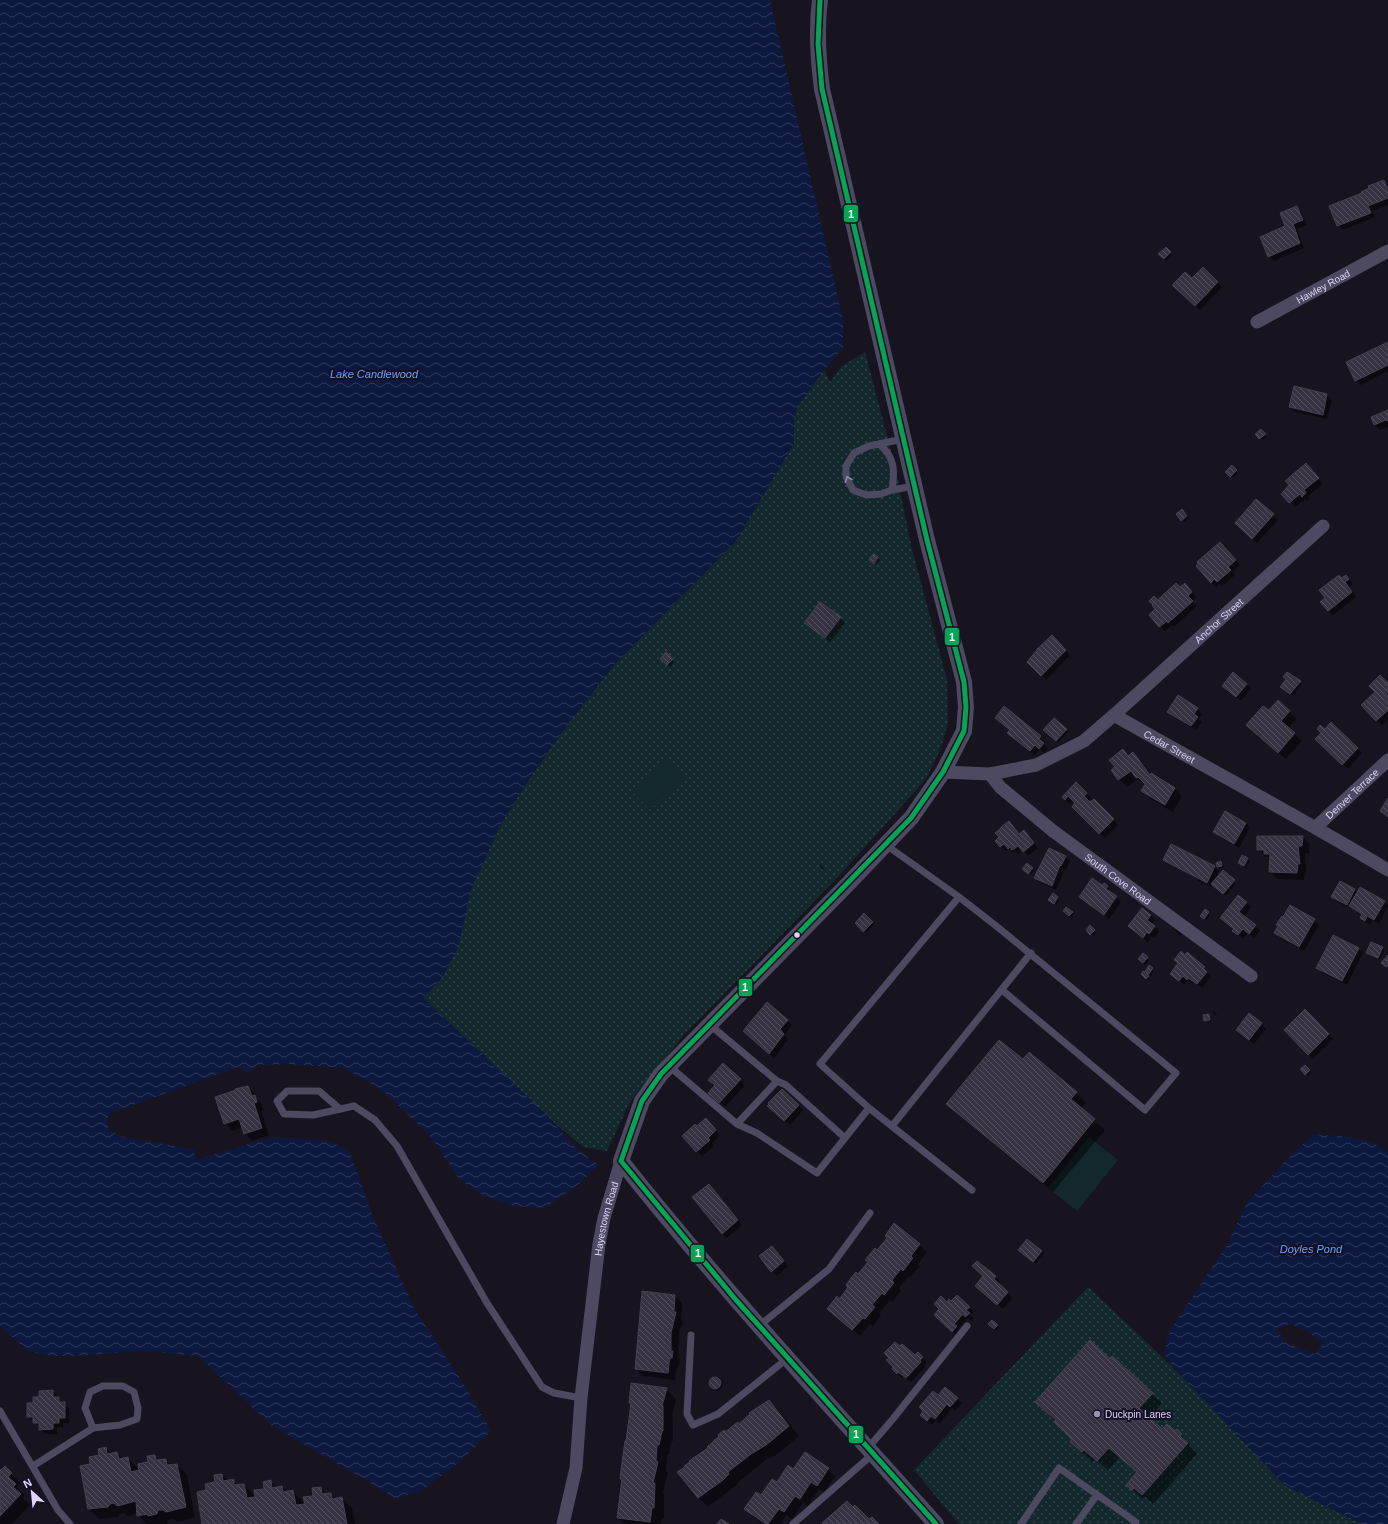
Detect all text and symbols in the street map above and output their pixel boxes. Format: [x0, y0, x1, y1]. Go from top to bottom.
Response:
line badge: 1 [843, 204, 859, 223]
text: 1 [848, 208, 854, 220]
street label: Hawley Road [1294, 268, 1352, 306]
water label: Lake Candlewood [330, 368, 419, 380]
one-way arrow [845, 476, 853, 483]
street label: Anchor Street [1193, 596, 1245, 645]
line badge: 1 [944, 627, 960, 646]
text: 1 [949, 631, 955, 643]
street label: Cedar Street [1142, 728, 1197, 765]
street label: Denver Terrace [1323, 766, 1381, 821]
street label: South Cove Road [1083, 851, 1153, 907]
unlabelled marker [792, 930, 802, 940]
line badge: 1 [738, 978, 753, 997]
text: 1 [742, 981, 748, 993]
street label: Hayestown Road [593, 1180, 621, 1256]
water label: Doyles Pond [1280, 1243, 1343, 1255]
line badge: 1 [690, 1244, 705, 1263]
text: 1 [695, 1247, 701, 1259]
marker: Duckpin Lanes [1092, 1409, 1102, 1419]
place label: Duckpin Lanes [1105, 1409, 1171, 1420]
line badge: 1 [848, 1425, 864, 1444]
text: 1 [853, 1428, 859, 1440]
north arrow [12, 1472, 52, 1512]
text: N [21, 1476, 34, 1490]

